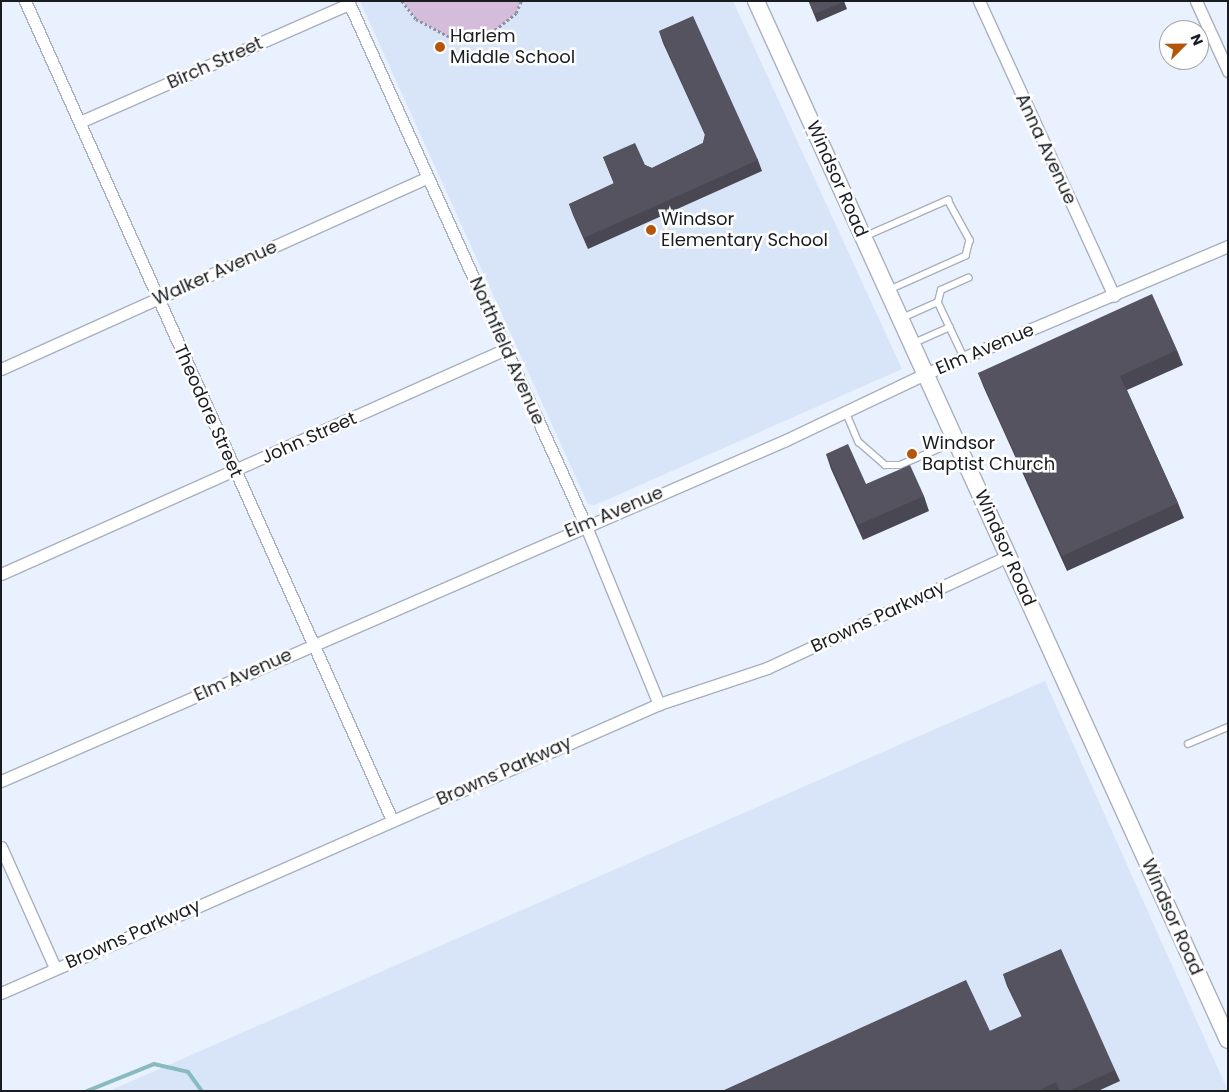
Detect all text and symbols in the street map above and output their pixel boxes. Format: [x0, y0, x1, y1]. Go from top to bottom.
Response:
north arrow [1159, 20, 1209, 70]
place label: Harlem Middle School [450, 26, 575, 68]
text: N [1186, 31, 1208, 48]
street label: Birch Street [164, 32, 266, 94]
marker: Harlem Middle School [434, 41, 446, 53]
street label: Anna Avenue [1011, 90, 1081, 208]
street label: Windsor Road [802, 118, 872, 240]
place label: Windsor Elementary School [661, 209, 828, 252]
marker: Windsor Elementary School [645, 224, 657, 236]
street label: Walker Avenue [150, 236, 280, 310]
street label: Northfield Avenue [465, 274, 549, 428]
street label: Elm Avenue [933, 319, 1037, 379]
street label: Theodore Street [169, 341, 247, 481]
street label: John Street [258, 407, 360, 469]
place label: Windsor Baptist Church [922, 433, 1055, 476]
marker: Windsor Baptist Church [906, 448, 918, 460]
street label: Elm Avenue [562, 482, 666, 542]
street label: Windsor Road [970, 487, 1040, 609]
street label: Browns Parkway [808, 576, 948, 658]
street label: Elm Avenue [191, 644, 295, 706]
street label: Browns Parkway [433, 732, 575, 810]
street label: Windsor Road [1137, 856, 1207, 978]
street label: Browns Parkway [62, 895, 204, 973]

